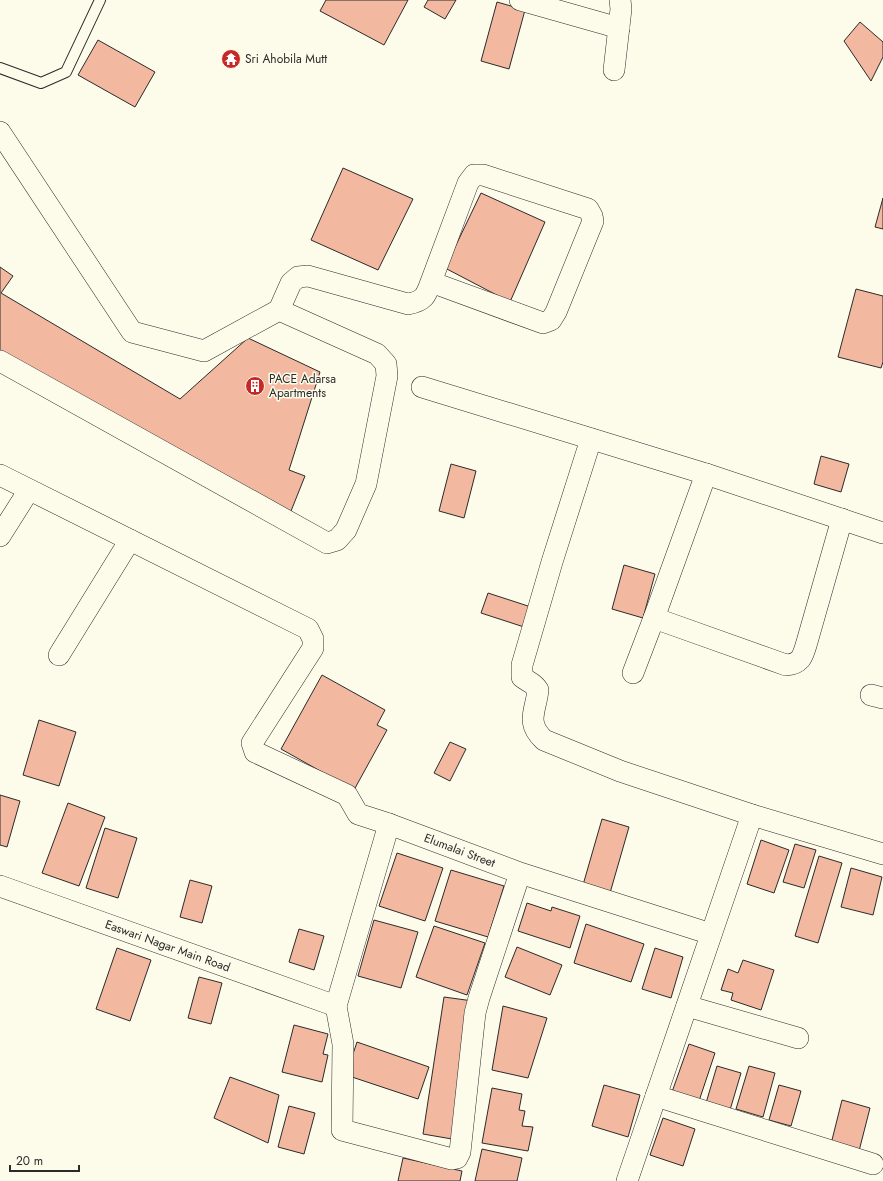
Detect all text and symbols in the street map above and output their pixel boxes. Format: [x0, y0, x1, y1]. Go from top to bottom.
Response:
temple icon: Sri Ahobila Mutt [220, 48, 242, 70]
place label: Sri Ahobila Mutt [245, 50, 327, 68]
place label: PACE Adarsa Apartments [269, 370, 336, 402]
building icon: PACE Adarsa Apartments [244, 375, 266, 397]
street label: Elumalai Street [421, 829, 498, 872]
street label: Easwari Nagar Main Road [102, 915, 233, 977]
scale bar [10, 1147, 79, 1173]
text: 20 m [16, 1152, 43, 1170]

